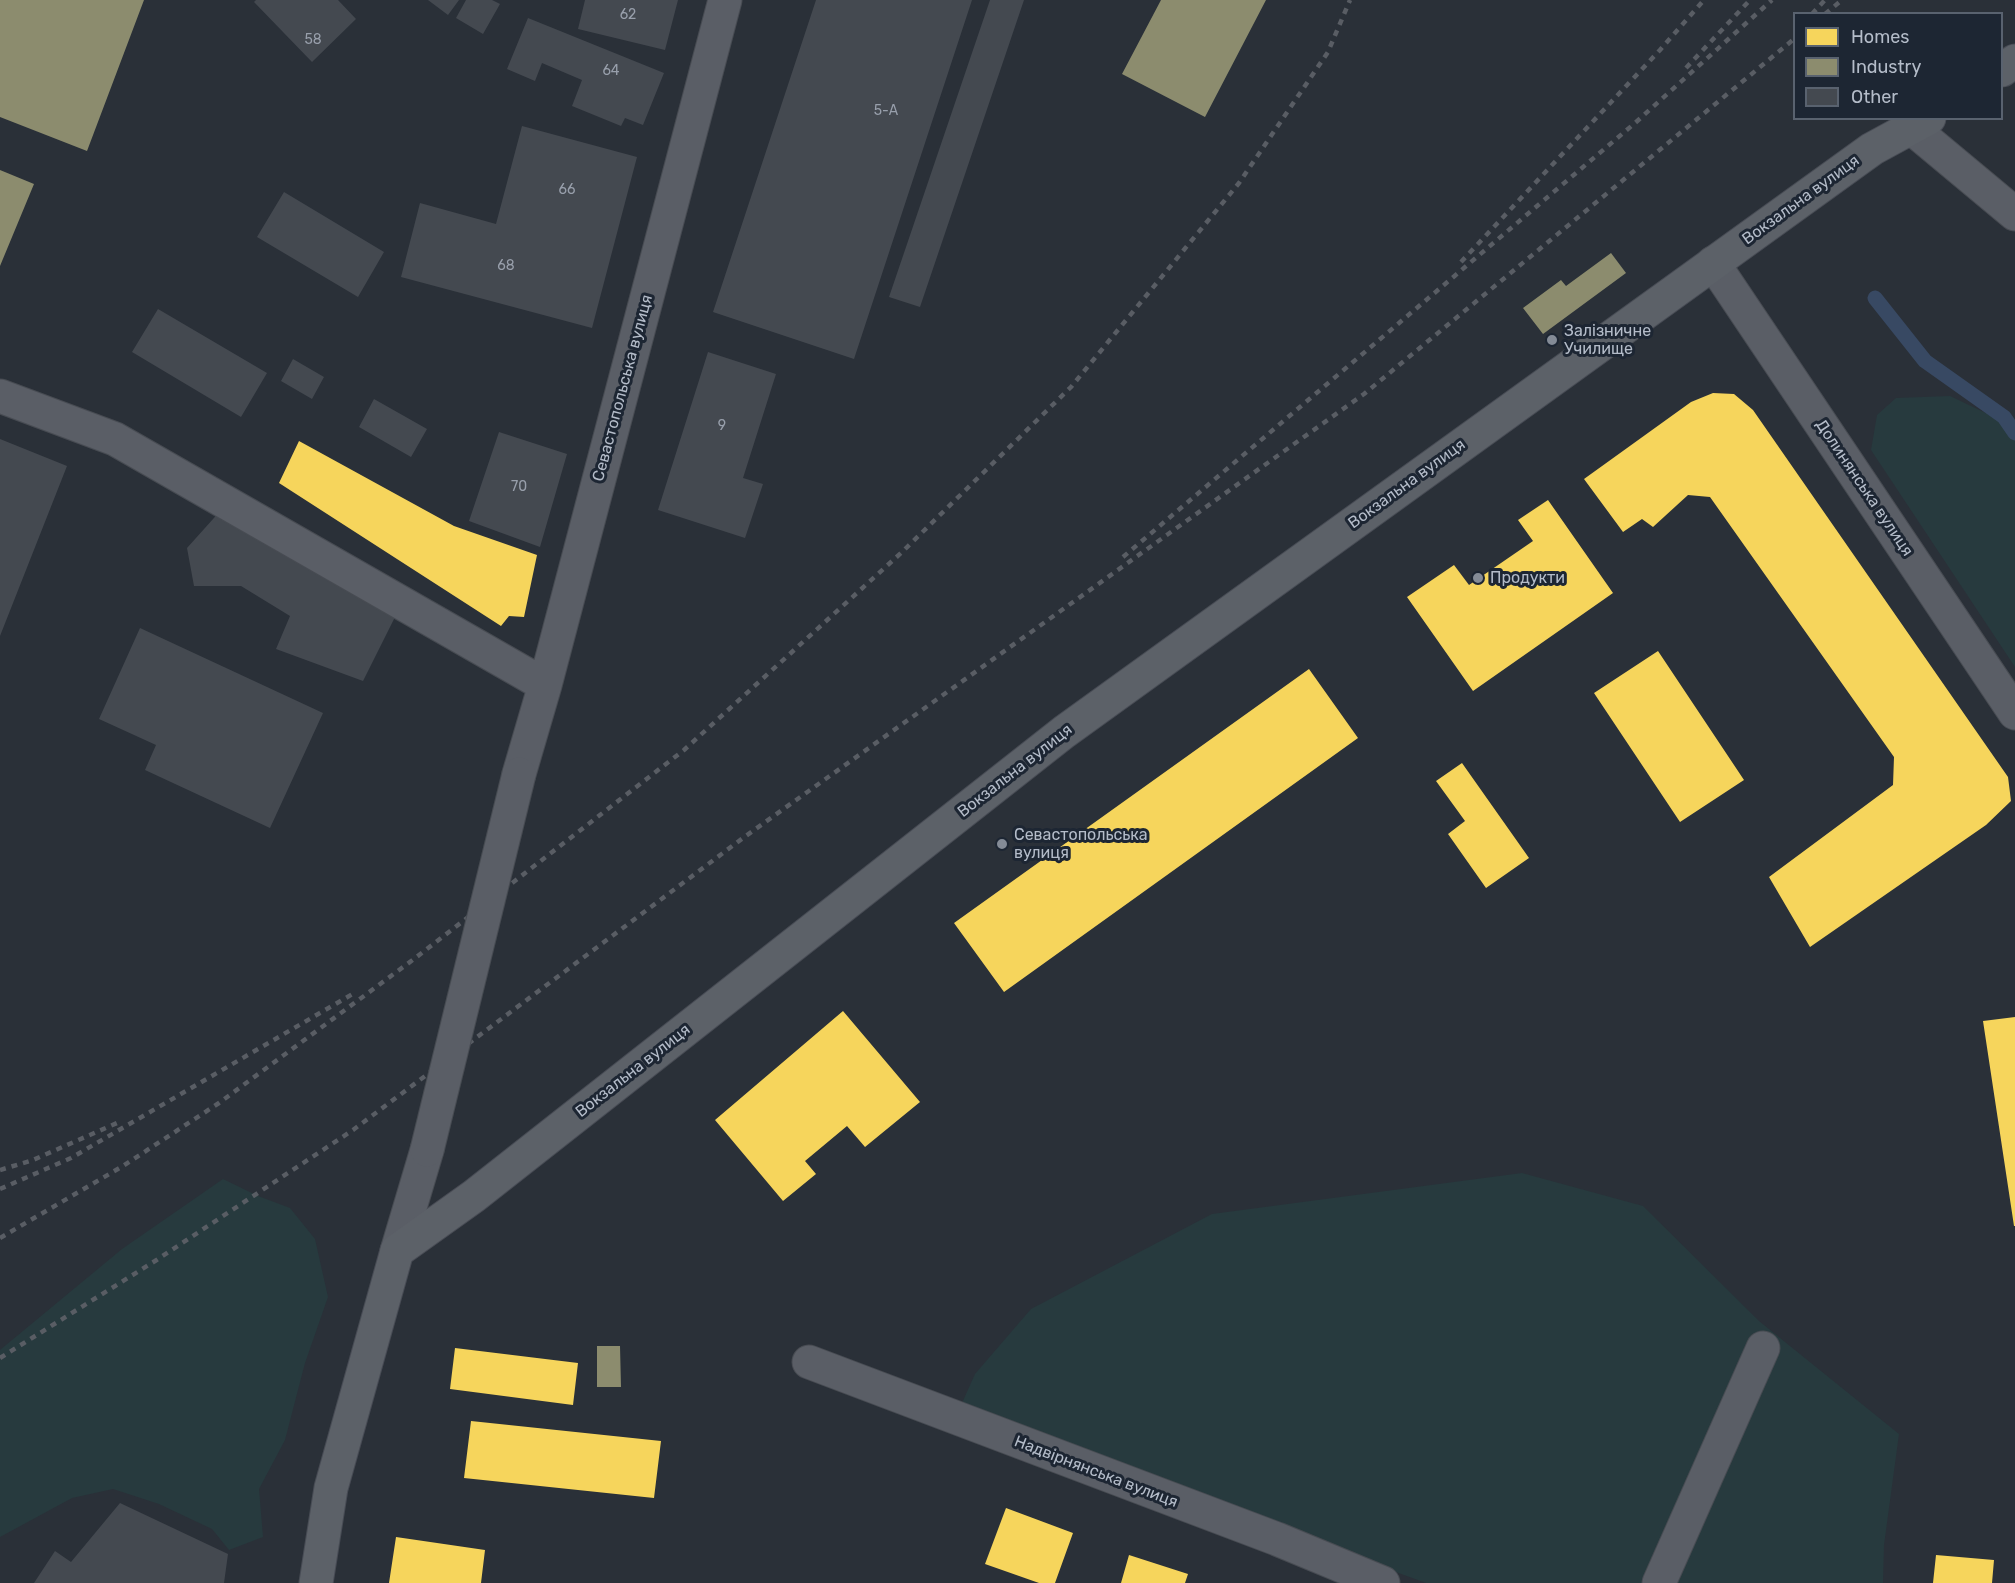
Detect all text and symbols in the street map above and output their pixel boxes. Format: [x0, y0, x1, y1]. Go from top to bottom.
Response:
house number: 62 [620, 7, 636, 23]
legend [1793, 12, 2003, 120]
text: Homes [1851, 26, 1909, 48]
house number: 58 [304, 32, 322, 48]
text: Industry [1851, 56, 1921, 78]
house number: 64 [602, 63, 620, 79]
text: Other [1851, 86, 1898, 108]
house number: 5-А [874, 103, 898, 119]
street label: Вокзальна вулиця [1739, 151, 1863, 249]
house number: 66 [559, 182, 575, 198]
house number: 68 [497, 258, 515, 274]
street label: Севастопольська вулиця [589, 293, 657, 483]
place label: Залізничне Училище [1564, 321, 1651, 359]
marker: Залізничне Училище [1545, 333, 1559, 347]
street label: Долинянська вулиця [1811, 416, 1917, 560]
house number: 9 [718, 418, 726, 434]
street label: Вокзальна вулиця [1345, 435, 1469, 533]
house number: 70 [511, 479, 527, 495]
place label: Продукти [1490, 568, 1565, 588]
marker: Продукти [1471, 571, 1485, 585]
street label: Вокзальна вулиця [954, 720, 1076, 822]
place label: Севастопольська вулиця [1014, 825, 1148, 863]
marker: Севастопольська вулиця [995, 837, 1009, 851]
street label: Вокзальна вулиця [572, 1020, 694, 1122]
street label: Надвірнянська вулиця [1012, 1432, 1180, 1512]

